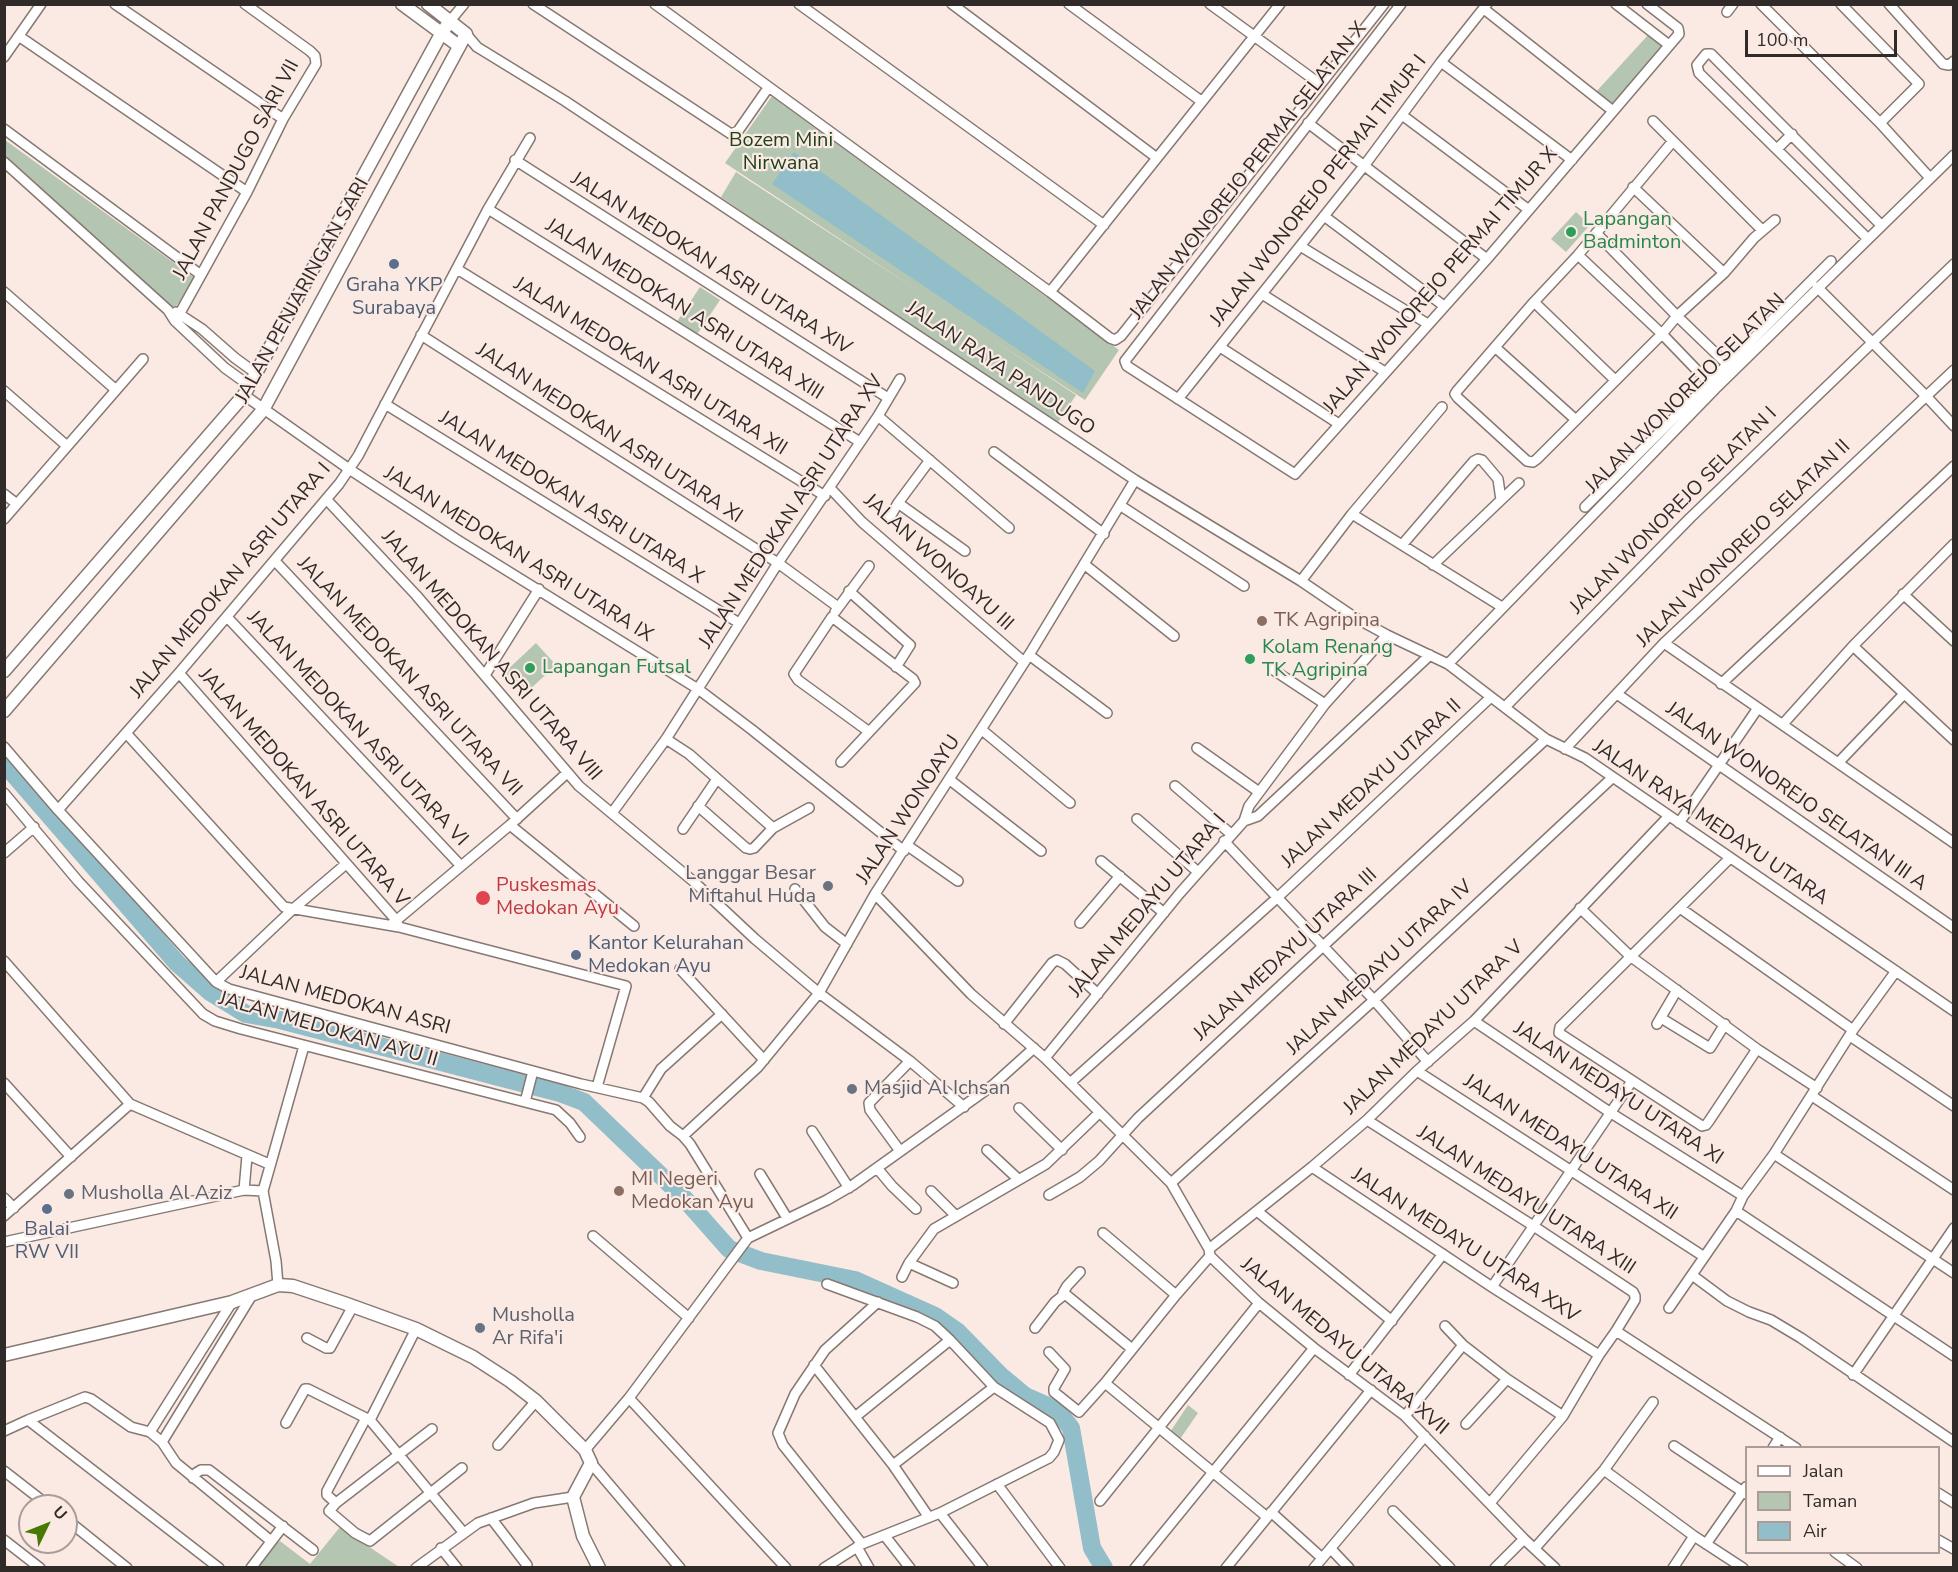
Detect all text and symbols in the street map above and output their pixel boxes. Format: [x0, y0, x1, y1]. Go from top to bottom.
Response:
street label: JALAN WONOREJO PERMAI SELATAN X [1126, 18, 1372, 324]
scale bar [1748, 18, 1900, 56]
text: 100 m [1756, 28, 1808, 52]
street label: JALAN WONOREJO PERMAI TIMUR I [1206, 51, 1432, 331]
street label: JALAN PANDUGO SARI VII [169, 56, 305, 284]
park label: Bozem Mini Nirwana [729, 129, 833, 176]
street label: JALAN WONOREJO PERMAI TIMUR X [1319, 143, 1563, 419]
street label: JALAN MEDOKAN ASRI UTARA XIV [566, 167, 856, 361]
street label: JALAN PENJARINGAN SARI [231, 174, 375, 408]
place label: Lapangan Badminton [1583, 208, 1681, 255]
street label: JALAN MEDOKAN ASRI UTARA XIII [541, 214, 827, 406]
marker: Lapangan Badminton [1564, 225, 1578, 239]
marker: Graha YKP Surabaya [387, 257, 401, 271]
street label: JALAN MEDOKAN ASRI UTARA XII [509, 273, 791, 461]
place label: Graha YKP Surabaya [346, 274, 442, 321]
street label: JALAN WONOREJO SELATAN [1581, 289, 1791, 499]
street label: JALAN RAYA PANDUGO [901, 297, 1099, 441]
street label: JALAN MEDOKAN ASRI UTARA XI [471, 339, 747, 529]
street label: JALAN MEDOKAN ASRI UTARA XV [695, 371, 889, 653]
street label: JALAN WONOREJO SELATAN I [1565, 402, 1783, 620]
street label: JALAN MEDOKAN ASRI UTARA X [434, 406, 708, 590]
street label: JALAN WONOREJO SELATAN II [1632, 435, 1856, 653]
street label: JALAN MEDOKAN ASRI UTARA I [126, 459, 336, 703]
street label: JALAN MEDOKAN ASRI UTARA IX [379, 462, 657, 648]
street label: JALAN WONOAYU III [858, 489, 1018, 637]
street label: JALAN MEDOKAN ASRI UTARA VIII [376, 526, 606, 786]
street label: JALAN MEDOKAN ASRI UTARA VII [292, 552, 526, 802]
street label: JALAN MEDOKAN ASRI UTARA VI [241, 606, 473, 852]
place label: TK Agripina [1274, 609, 1380, 633]
marker: TK Agripina [1255, 614, 1269, 628]
place label: Kolam Renang TK Agripina [1262, 636, 1393, 683]
marker: Kolam Renang TK Agripina [1243, 652, 1257, 666]
place label: Lapangan Futsal [542, 656, 691, 680]
marker: Lapangan Futsal [523, 661, 537, 675]
street label: JALAN MEDOKAN ASRI UTARA V [193, 664, 413, 912]
street label: JALAN MEDAYU UTARA II [1277, 694, 1467, 874]
street label: JALAN WONOREJO SELATAN III A [1661, 697, 1931, 897]
street label: JALAN WONOAYU [852, 731, 966, 889]
street label: JALAN RAYA MEDAYU UTARA [1588, 735, 1832, 911]
street label: JALAN MEDAYU UTARA I [1064, 809, 1232, 1003]
place label: Langgar Besar Miftahul Huda [685, 862, 816, 909]
street label: JALAN MEDAYU UTARA III [1189, 864, 1383, 1046]
place label: Puskesmas Medokan Ayu [496, 874, 619, 921]
street label: JALAN MEDAYU UTARA IV [1282, 875, 1478, 1061]
marker: Langgar Besar Miftahul Huda [821, 879, 835, 893]
marker: Puskesmas Medokan Ayu [474, 889, 492, 907]
place label: Kantor Kelurahan Medokan Ayu [588, 932, 744, 979]
street label: JALAN MEDAYU UTARA V [1339, 936, 1529, 1120]
marker: Kantor Kelurahan Medokan Ayu [569, 948, 583, 962]
street label: JALAN MEDOKAN ASRI [237, 961, 453, 1041]
street label: JALAN MEDOKAN AYU II [216, 987, 440, 1073]
street label: JALAN MEDAYU UTARA XI [1509, 1017, 1727, 1171]
street label: JALAN MEDAYU UTARA XII [1459, 1070, 1681, 1226]
place label: Masjid Al Ichsan [864, 1077, 1010, 1101]
marker: Masjid Al Ichsan [845, 1082, 859, 1096]
street label: JALAN MEDAYU UTARA XIII [1412, 1121, 1640, 1281]
street label: JALAN MEDAYU UTARA XXV [1347, 1163, 1583, 1329]
place label: MI Negeri Medokan Ayu [631, 1168, 754, 1215]
place label: Musholla Al Aziz [81, 1182, 232, 1206]
marker: MI Negeri Medokan Ayu [612, 1184, 626, 1198]
marker: Musholla Al Aziz [62, 1187, 76, 1201]
marker: Balai RW VII [40, 1202, 54, 1216]
place label: Balai RW VII [15, 1218, 79, 1265]
street label: JALAN MEDAYU UTARA XVII [1235, 1253, 1453, 1441]
place label: Musholla Ar Rifa'i [492, 1304, 575, 1351]
marker: Musholla Ar Rifa'i [473, 1321, 487, 1335]
legend [1745, 1446, 1940, 1554]
text: Jalan [1803, 1459, 1843, 1483]
text: Taman [1803, 1489, 1857, 1513]
north arrow [18, 1494, 78, 1554]
text: U [48, 1501, 72, 1525]
text: Air [1803, 1519, 1827, 1543]

